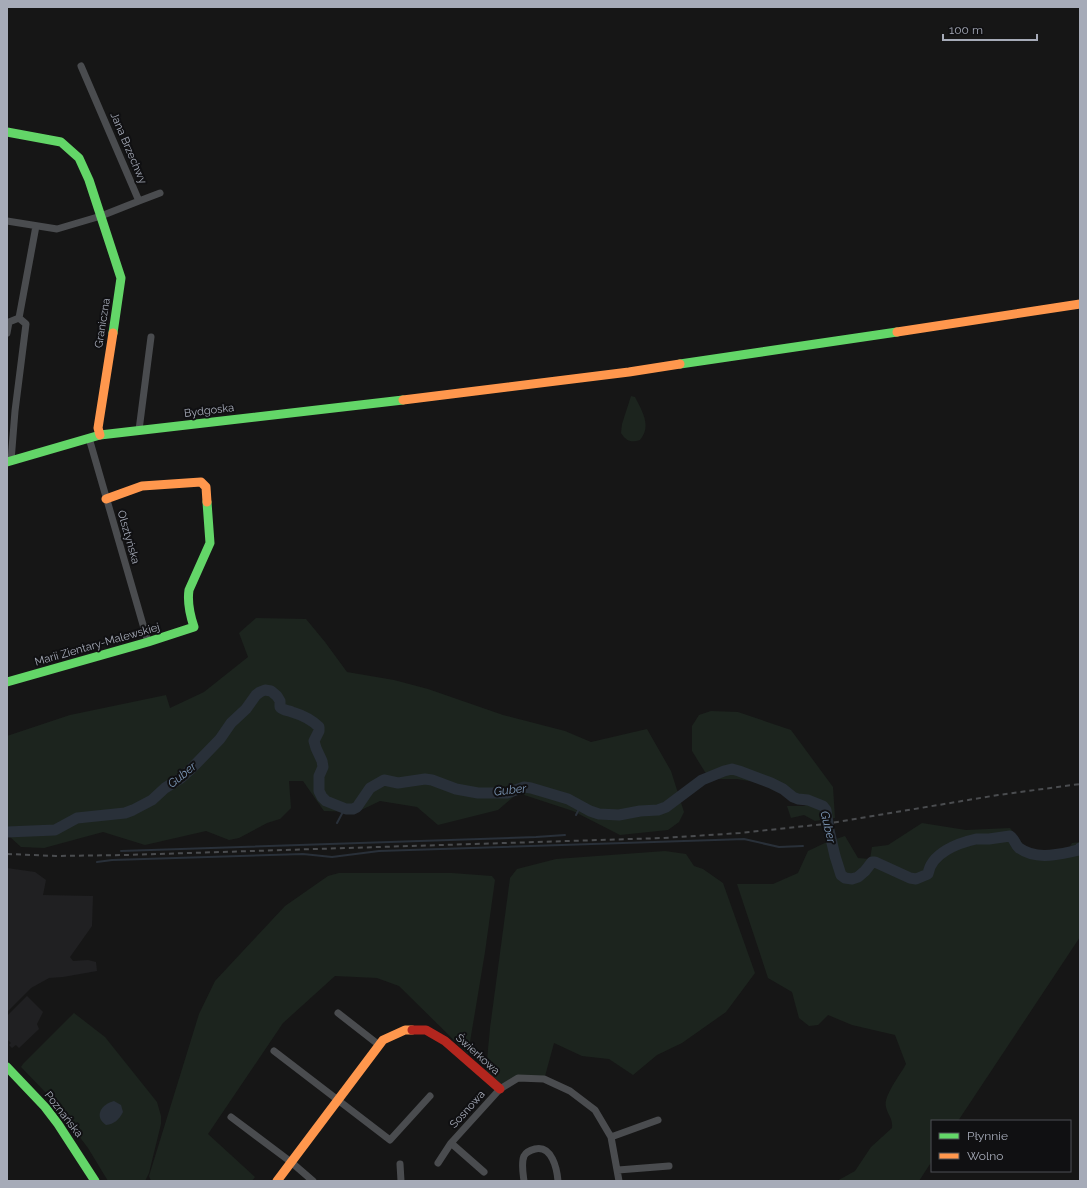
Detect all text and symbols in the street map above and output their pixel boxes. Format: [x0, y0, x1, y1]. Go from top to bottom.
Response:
scale bar [943, 16, 1037, 42]
text: 100 m [949, 23, 983, 37]
street label: Jana Brzechwy [108, 110, 149, 186]
street label: Graniczna [92, 297, 113, 349]
street label: Bydgoska [183, 401, 235, 420]
street label: Olsztyńska [115, 509, 142, 565]
street label: Marii Zientary-Malewskiej [33, 620, 161, 669]
water label: Guber [165, 759, 200, 791]
water label: Guber [493, 781, 528, 799]
water label: Guber [817, 809, 839, 845]
street label: Świerkowa [453, 1030, 503, 1078]
street label: Sosnowa [447, 1088, 488, 1131]
street label: Poznańska [42, 1089, 86, 1140]
legend [931, 1120, 1071, 1172]
text: Płynnie [967, 1129, 1008, 1143]
text: Wolno [967, 1149, 1003, 1163]

